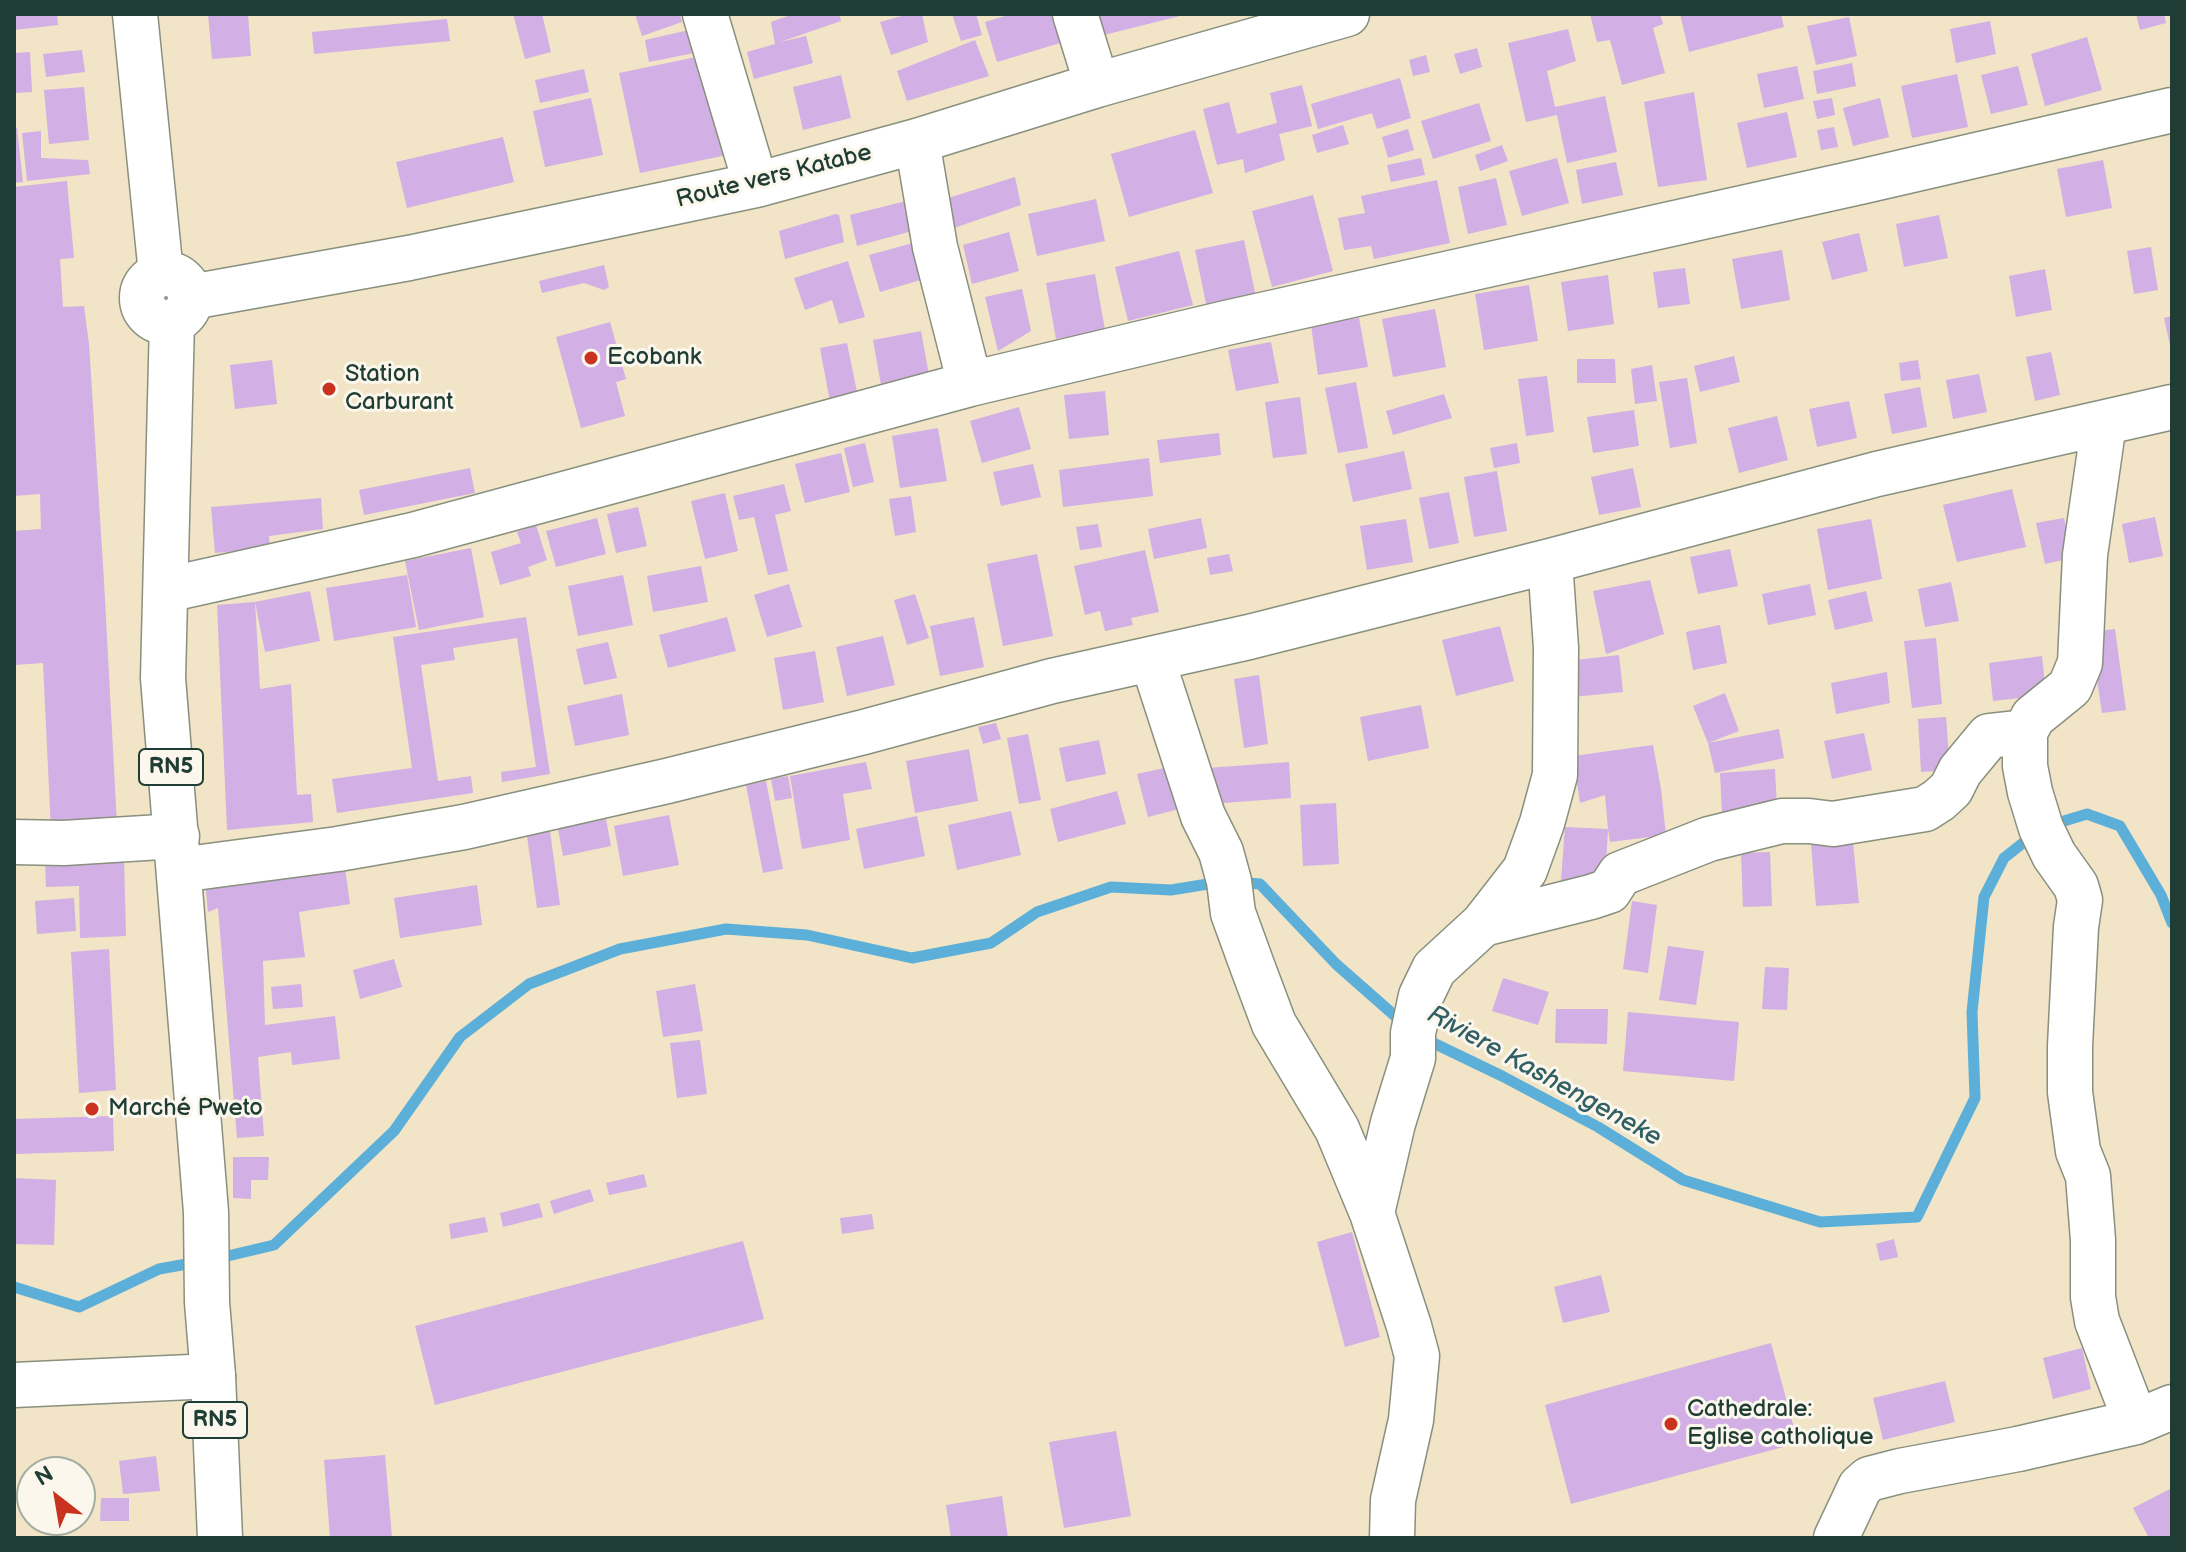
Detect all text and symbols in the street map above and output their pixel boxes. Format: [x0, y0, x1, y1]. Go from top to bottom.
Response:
street label: Route vers Katabe [673, 139, 875, 215]
place label: Ecobank [607, 344, 702, 372]
marker: Ecobank [582, 349, 600, 367]
place label: Station Carburant [345, 361, 454, 417]
marker: Station Carburant [320, 380, 338, 398]
road number: RN5 [139, 749, 203, 785]
water label: Riviere Kashengeneke [1421, 1000, 1667, 1154]
place label: Marché Pweto [108, 1095, 263, 1123]
marker: Marché Pweto [83, 1100, 101, 1118]
place label: Cathedrale: Eglise catholique [1687, 1396, 1873, 1452]
road number: RN5 [183, 1402, 247, 1438]
marker: Cathedrale: Eglise catholique [1662, 1415, 1680, 1433]
north arrow [16, 1456, 96, 1536]
text: N [30, 1461, 58, 1493]

